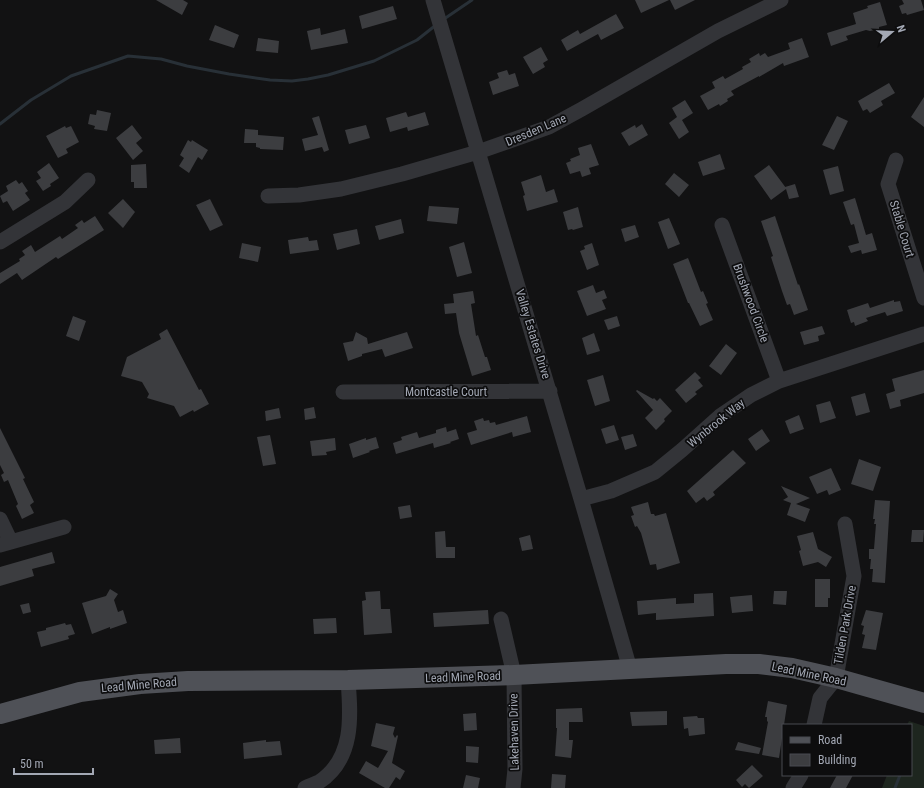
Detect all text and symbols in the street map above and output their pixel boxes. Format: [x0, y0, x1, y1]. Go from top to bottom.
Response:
north arrow [872, 12, 912, 52]
text: N [894, 24, 908, 34]
street label: Dresden Lane [504, 111, 569, 149]
street label: Stable Court [887, 199, 917, 260]
street label: Brushwood Circle [730, 262, 772, 345]
street label: Valley Estates Drive [513, 287, 553, 381]
street label: Montcastle Court [405, 385, 487, 399]
street label: Wynbrook Way [685, 396, 747, 450]
street label: Tilden Park Drive [831, 584, 859, 666]
street label: Lead Mine Road [770, 659, 848, 689]
street label: Lead Mine Road [425, 669, 501, 685]
street label: Lead Mine Road [101, 675, 177, 695]
street label: Lakehaven Drive [506, 693, 522, 771]
legend [782, 724, 912, 776]
text: Road [818, 733, 842, 747]
scale bar [14, 750, 93, 776]
text: Building [818, 753, 856, 767]
text: 50 m [20, 757, 44, 771]

